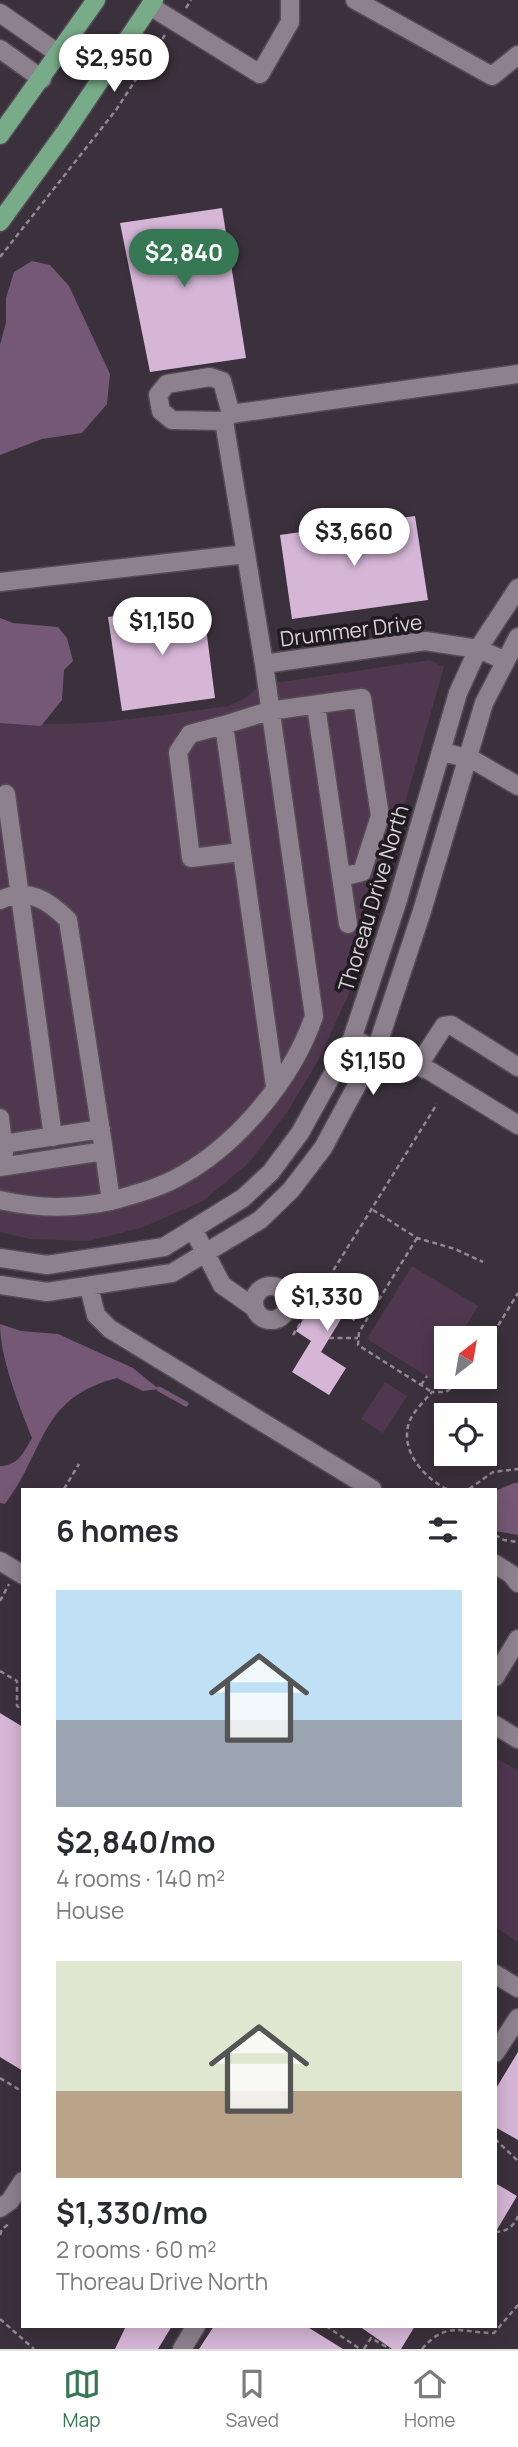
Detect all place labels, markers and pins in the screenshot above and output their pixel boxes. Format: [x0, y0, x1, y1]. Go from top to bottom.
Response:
pin: $2,950 [57, 34, 171, 94]
pin: $2,840 [127, 230, 241, 289]
pin: $3,660 [297, 508, 411, 568]
pin: $1,150 [105, 598, 219, 657]
pin: $1,150 [316, 1038, 430, 1097]
pin: $1,330 [270, 1274, 384, 1333]

